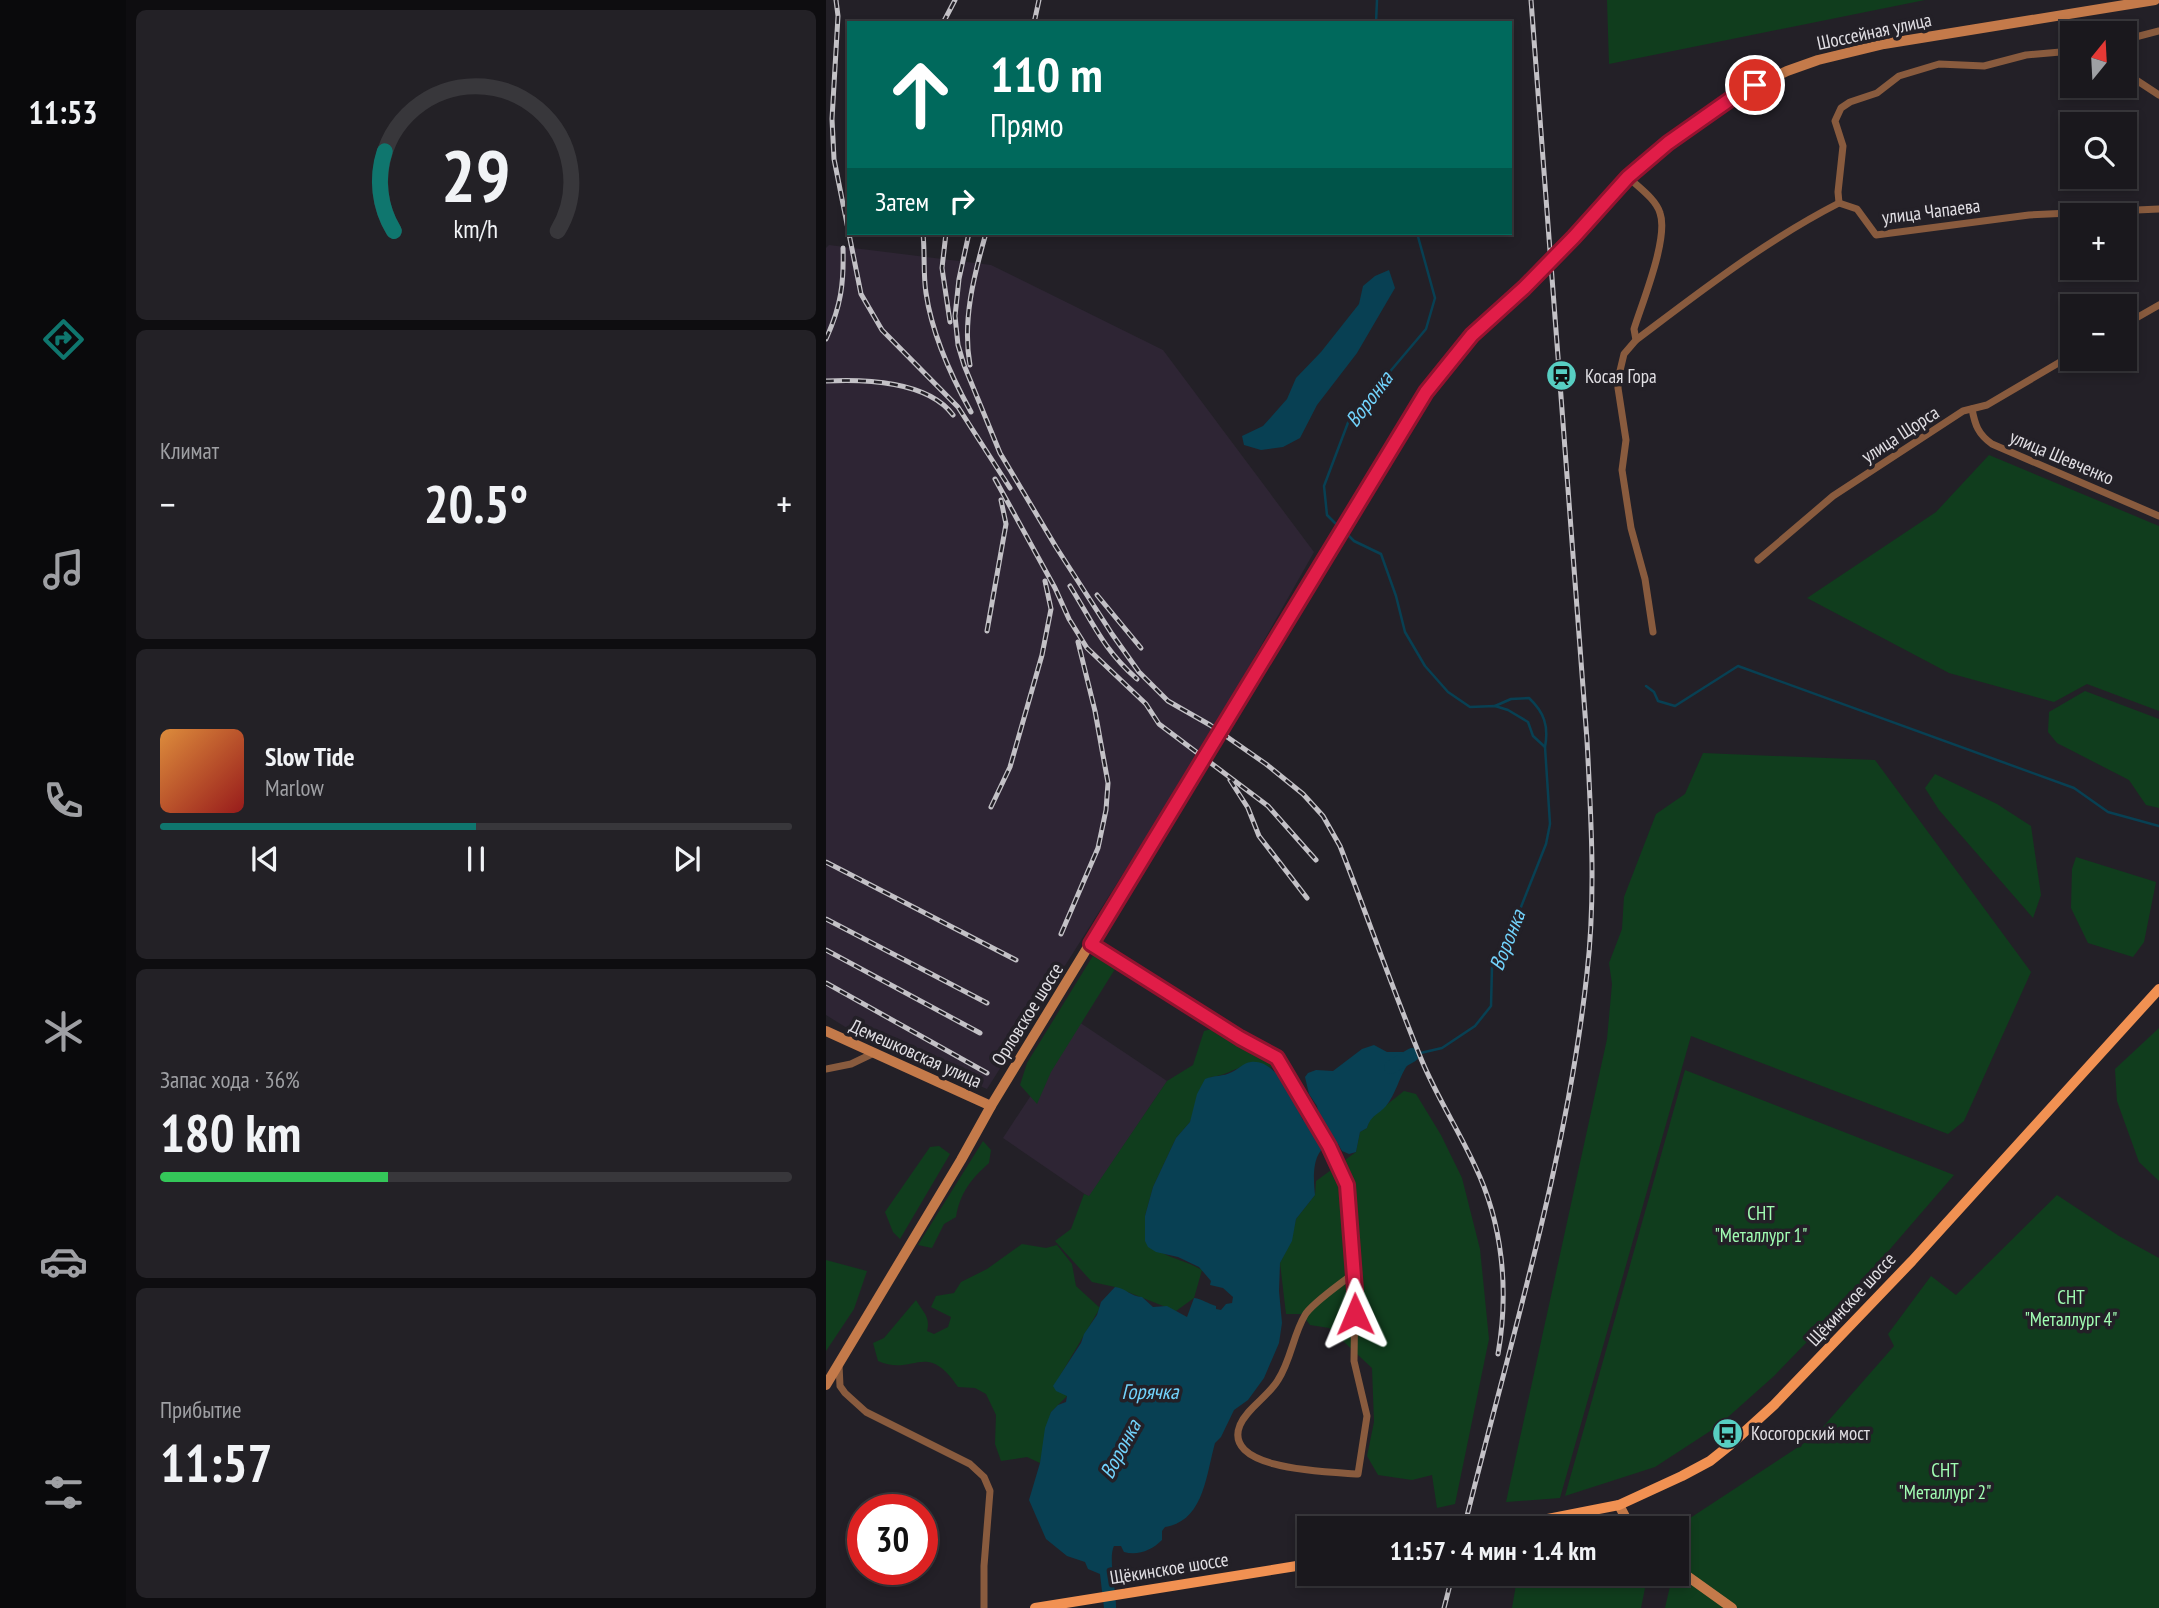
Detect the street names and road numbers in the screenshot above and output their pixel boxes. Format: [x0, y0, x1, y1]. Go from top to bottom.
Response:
street label: Шоссейная улица [1814, 7, 1934, 55]
street label: улица Чапаева [1881, 193, 1981, 229]
street label: улица Щорса [1857, 400, 1943, 468]
street label: улица Шевченко [2006, 424, 2118, 490]
street label: Орловское шоссе [986, 958, 1068, 1070]
street label: Демешковская улица [846, 1013, 986, 1093]
street label: Щёкинское шоссе [1801, 1247, 1901, 1351]
street label: Щёкинское шоссе [1108, 1547, 1230, 1589]

